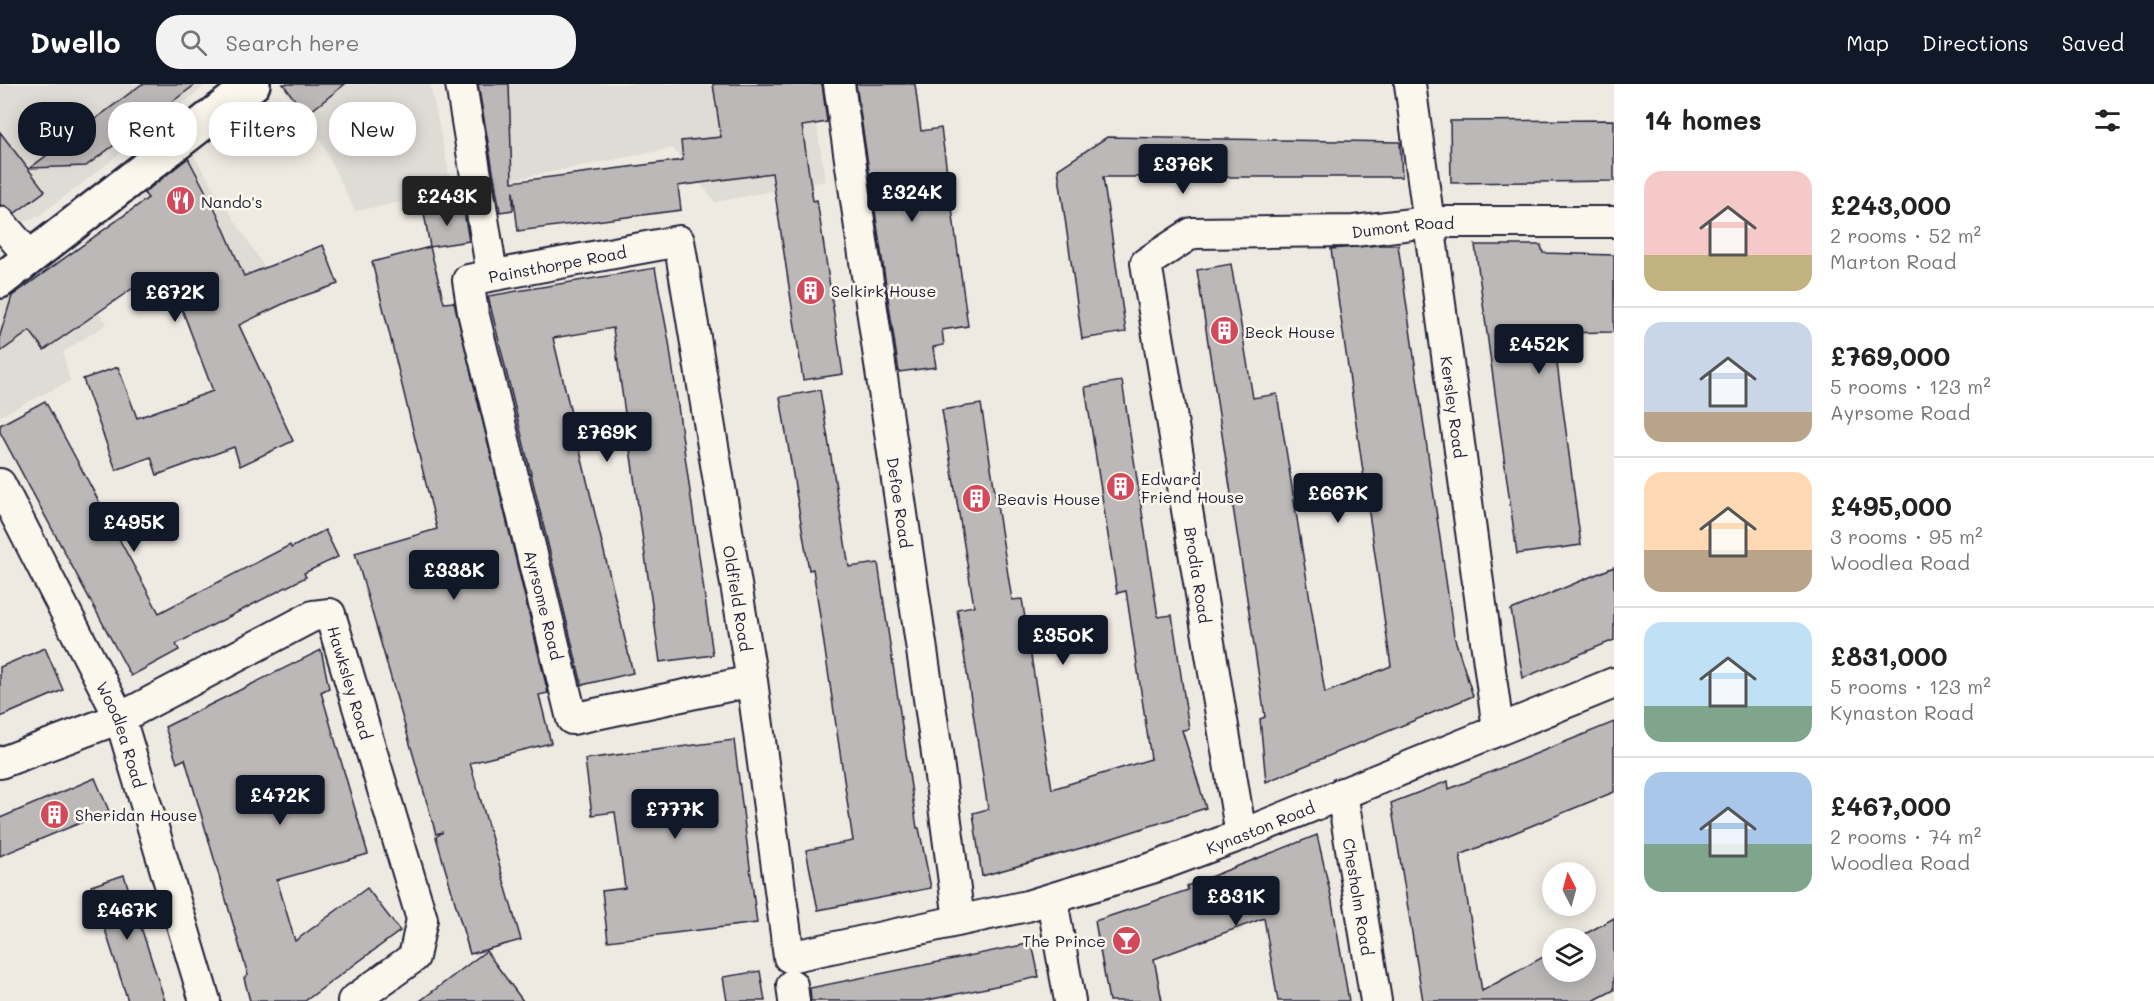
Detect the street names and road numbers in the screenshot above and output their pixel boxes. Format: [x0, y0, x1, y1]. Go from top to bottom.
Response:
street label: Dumont Road [1350, 212, 1454, 242]
street label: Painsthorpe Road [487, 240, 628, 287]
street label: Kersley Road [1437, 355, 1471, 459]
street label: Defoe Road [883, 456, 917, 549]
street label: Brodia Road [1180, 525, 1216, 625]
street label: Oldfield Road [719, 544, 757, 653]
street label: Ayrsome Road [520, 548, 568, 662]
street label: Hawksley Road [324, 623, 378, 742]
street label: Woodlea Road [92, 678, 151, 790]
street label: Kynaston Road [1203, 796, 1317, 858]
street label: Chesholm Road [1339, 836, 1379, 957]

